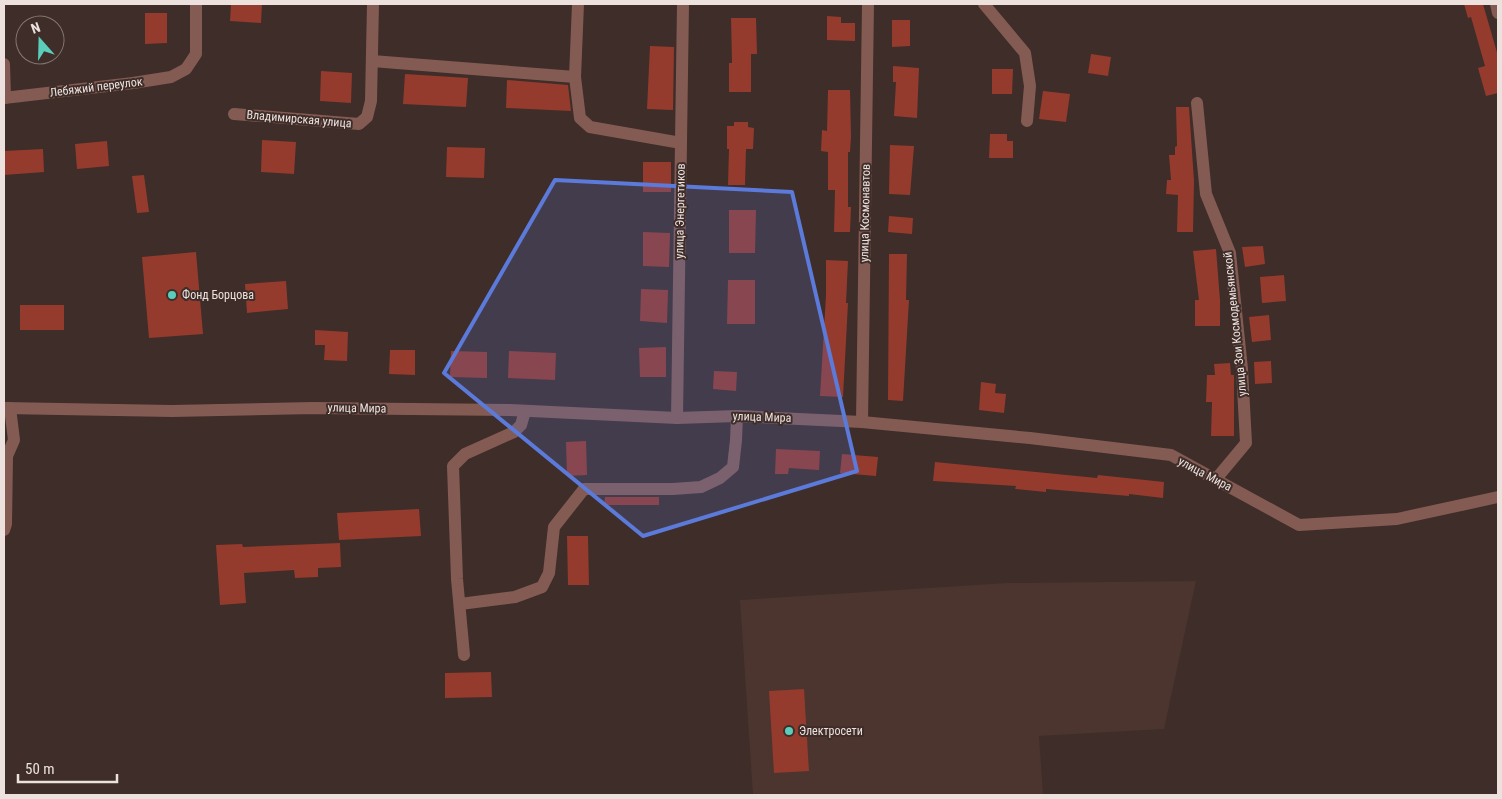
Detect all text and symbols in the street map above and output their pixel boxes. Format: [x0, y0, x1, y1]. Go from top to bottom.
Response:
north arrow [15, 15, 65, 65]
text: N [29, 19, 42, 37]
street label: Лебяжий переулок [49, 74, 143, 100]
street label: Владимирская улица [246, 107, 352, 131]
street label: улица Энергетиков [672, 163, 688, 259]
street label: улица Космонавтов [857, 164, 873, 262]
street label: улица Зои Космодемьянской [1220, 251, 1250, 397]
place label: Фонд Борцова [182, 288, 254, 302]
marker: Фонд Борцова [166, 289, 178, 301]
street label: улица Мира [328, 400, 387, 416]
street label: улица Мира [732, 409, 792, 425]
street label: улица Мира [1176, 454, 1234, 494]
place label: Электросети [799, 724, 863, 738]
marker: Электросети [783, 725, 795, 737]
scale bar [18, 752, 116, 784]
text: 50 m [25, 760, 55, 778]

